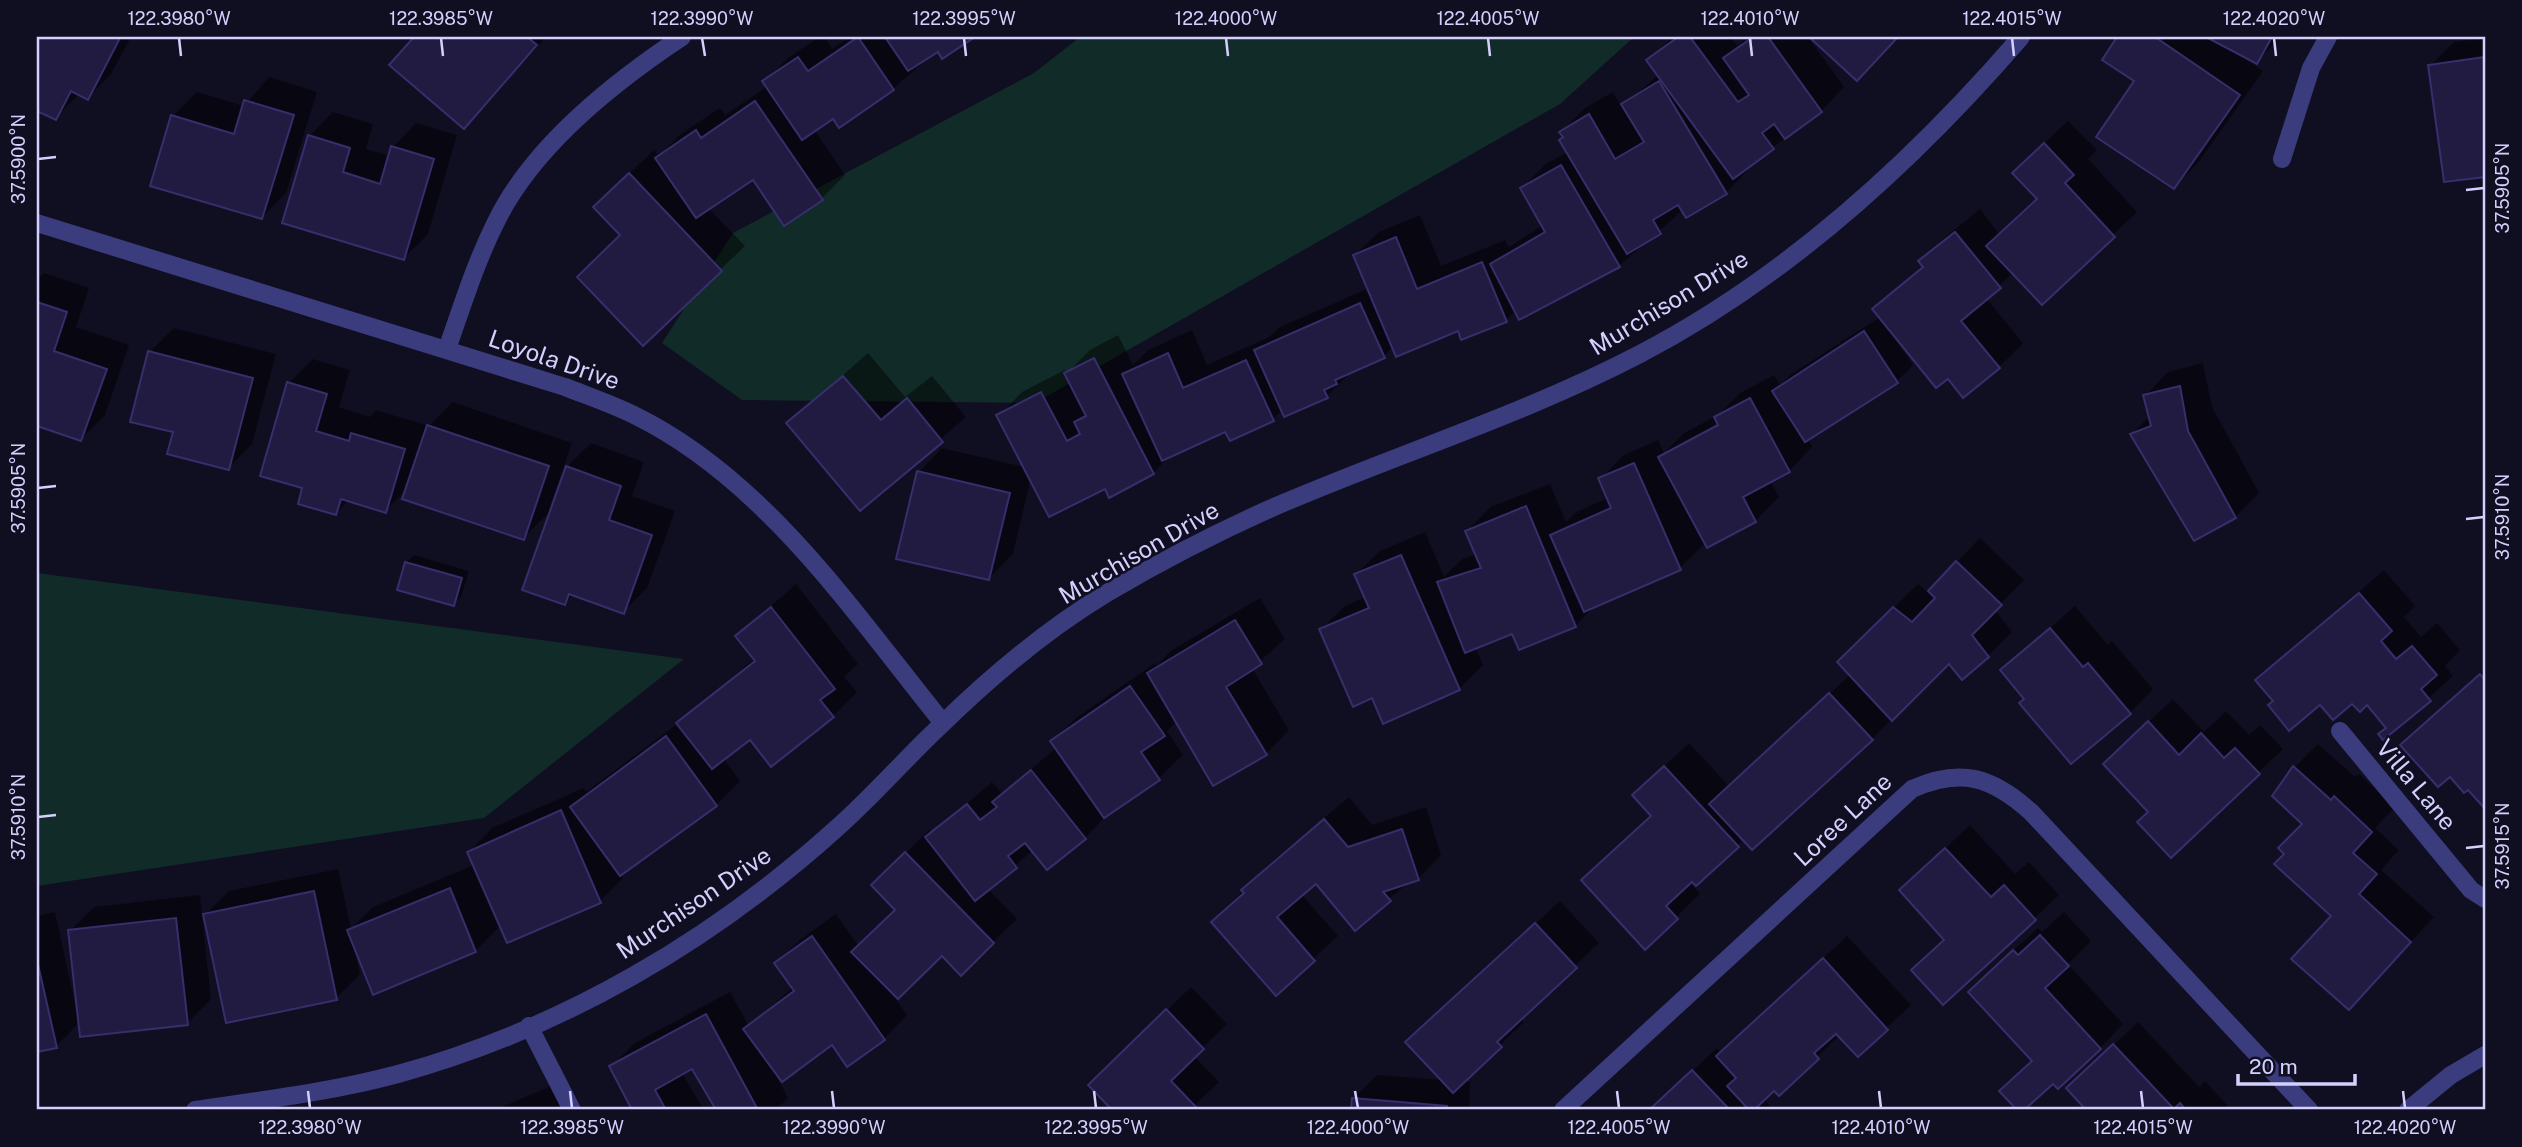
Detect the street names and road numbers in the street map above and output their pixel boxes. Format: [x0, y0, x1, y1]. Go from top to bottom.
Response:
street label: Murchison Drive [1584, 244, 1753, 361]
street label: Loyola Drive [485, 324, 623, 395]
street label: Murchison Drive [1054, 495, 1223, 609]
street label: Villa Lane [2371, 733, 2463, 835]
street label: Loree Lane [1788, 767, 1897, 872]
street label: Murchison Drive [611, 840, 776, 964]

